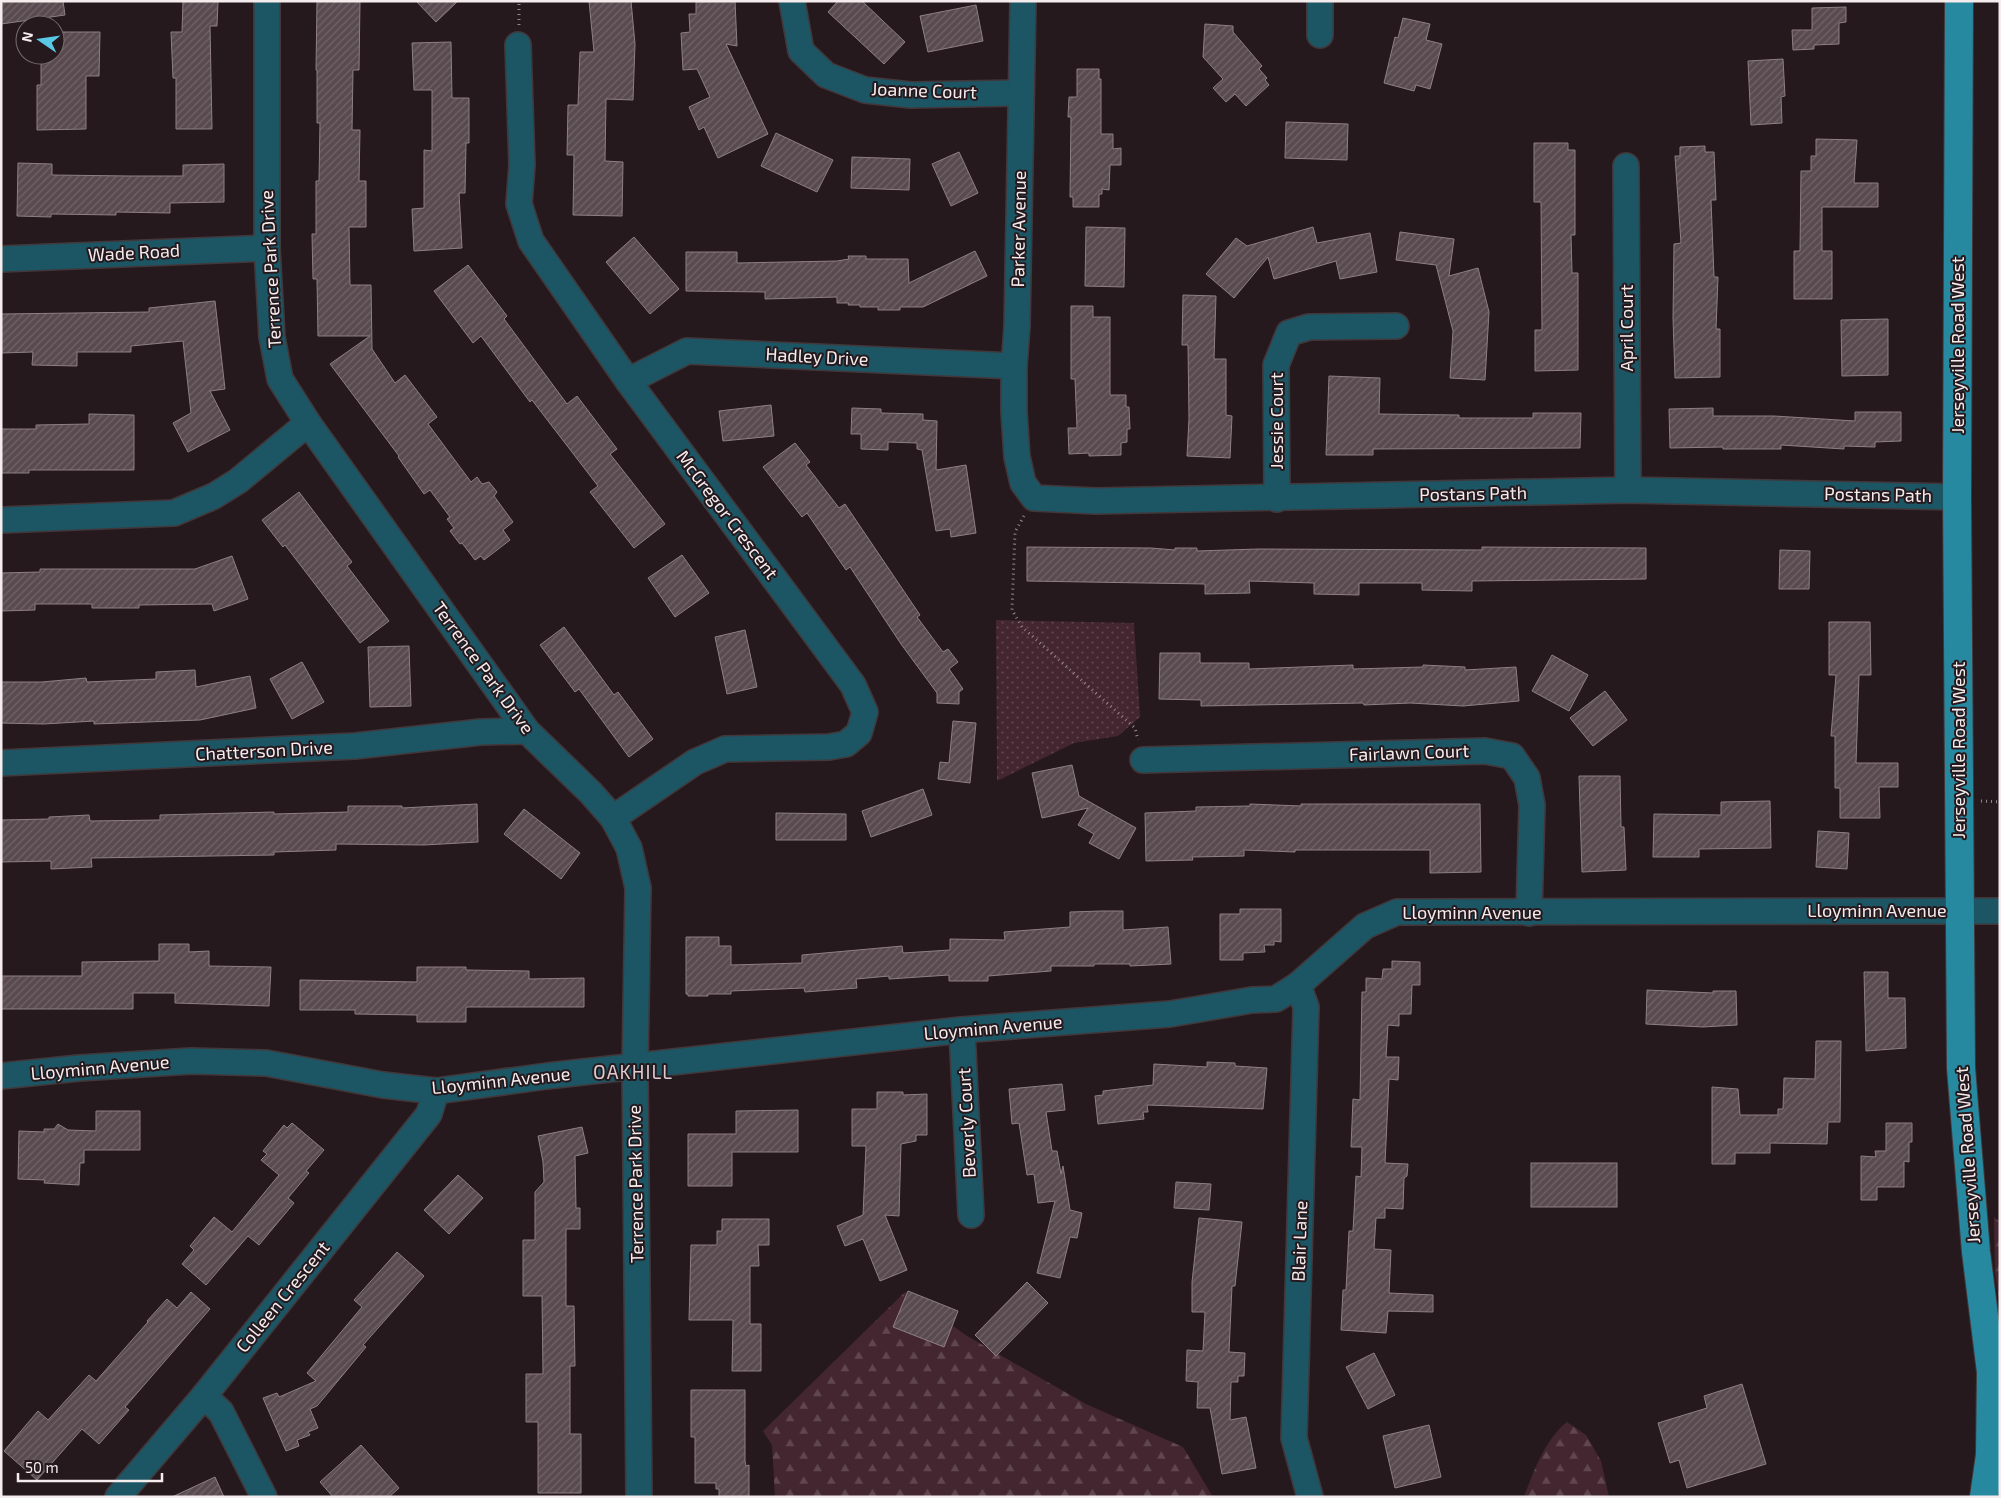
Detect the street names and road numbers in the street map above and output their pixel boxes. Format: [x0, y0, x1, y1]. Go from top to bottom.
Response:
street label: Joanne Court [871, 77, 977, 103]
street label: Parker Avenue [1006, 170, 1030, 288]
street label: Terrence Park Drive [255, 190, 285, 349]
street label: Wade Road [87, 239, 181, 265]
street label: Jerseyville Road West [1946, 256, 1968, 434]
street label: April Court [1615, 284, 1637, 372]
street label: Hadley Drive [765, 342, 869, 370]
street label: Jessie Court [1265, 372, 1287, 470]
street label: McGregor Crescent [672, 446, 783, 583]
street label: Postans Path [1419, 481, 1527, 505]
street label: Postans Path [1824, 482, 1932, 506]
street label: Terrence Park Drive [428, 597, 539, 738]
street label: Jerseyville Road West [1947, 661, 1969, 839]
street label: Chatterson Drive [195, 735, 333, 765]
street label: Fairlawn Court [1349, 739, 1470, 765]
street label: Lloyminn Avenue [1807, 899, 1947, 921]
street label: Lloyminn Avenue [1402, 901, 1542, 923]
street label: Lloyminn Avenue [923, 1010, 1063, 1044]
street label: Lloyminn Avenue [30, 1050, 170, 1084]
street label: Lloyminn Avenue [430, 1062, 571, 1098]
street label: Jerseyville Road West [1950, 1066, 1984, 1244]
street label: Beverly Court [952, 1067, 980, 1179]
street label: Terrence Park Drive [623, 1105, 647, 1263]
street label: Blair Lane [1287, 1200, 1311, 1282]
street label: Colleen Crescent [231, 1236, 334, 1356]

